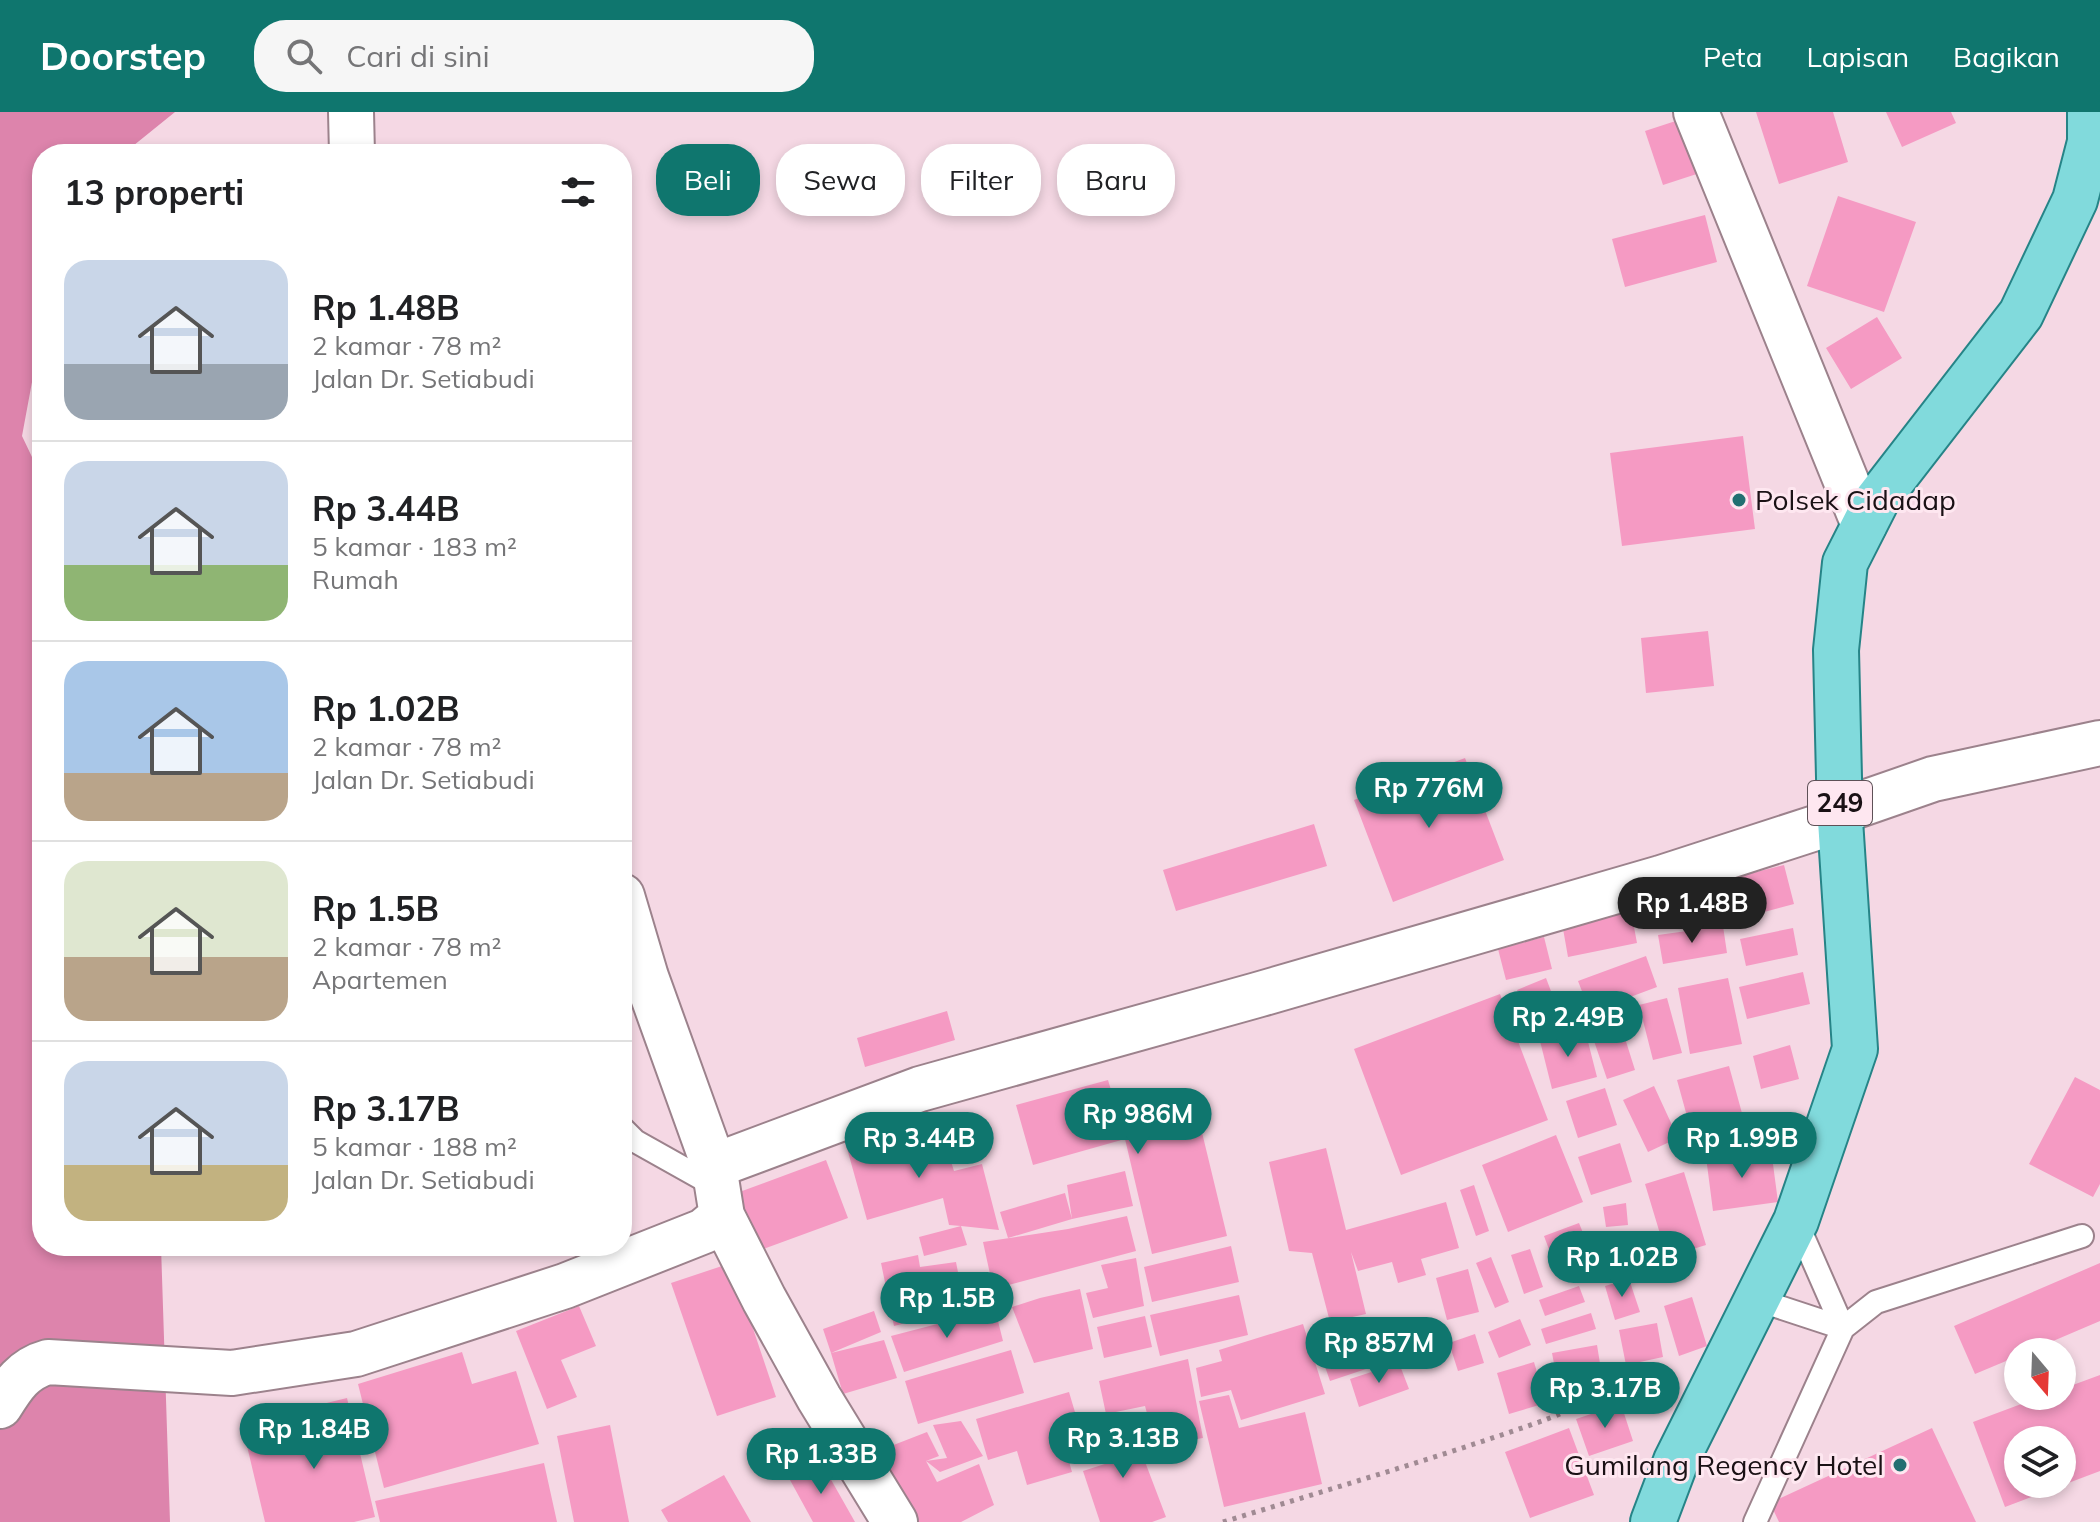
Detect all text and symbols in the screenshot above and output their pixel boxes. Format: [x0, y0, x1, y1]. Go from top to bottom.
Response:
search box [254, 20, 814, 92]
text: Doorstep [40, 32, 206, 80]
icon: search [282, 34, 326, 78]
text: Cari di sini [346, 37, 490, 75]
text: Peta [1703, 39, 1762, 74]
text: Lapisan [1806, 39, 1909, 74]
text: Bagikan [1953, 39, 2060, 74]
chip: Beli [656, 144, 760, 216]
chip: Sewa [776, 144, 905, 216]
chip: Filter [921, 144, 1041, 216]
chip: Baru [1057, 144, 1175, 216]
icon: filters [556, 170, 600, 214]
text: 13 properti [64, 171, 244, 214]
text: Rp 1.48B [312, 286, 459, 329]
icon: home [128, 292, 224, 388]
text: 2 kamar · 78 m² [312, 329, 501, 362]
text: Jalan Dr. Setiabudi [312, 362, 535, 395]
place label: Polsek Cidadap [1755, 482, 1956, 517]
text: Rp 3.44B [312, 487, 459, 530]
marker: Polsek Cidadap [1730, 491, 1748, 509]
icon: home [128, 493, 224, 589]
text: 5 kamar · 183 m² [312, 530, 517, 563]
text: Rumah [312, 563, 399, 596]
text: Rp 1.02B [312, 687, 459, 730]
icon: home [128, 693, 224, 789]
text: 2 kamar · 78 m² [312, 730, 501, 763]
pin: Rp 776M [1355, 762, 1503, 830]
text: Jalan Dr. Setiabudi [312, 763, 535, 796]
text: Rp 776M [1374, 771, 1484, 804]
road number: 249 [1808, 781, 1872, 825]
pin: Rp 1.48B [1609, 877, 1775, 945]
text: Rp 1.48B [1636, 886, 1748, 919]
text: Rp 1.5B [312, 887, 439, 930]
icon: home [128, 893, 224, 989]
text: 2 kamar · 78 m² [312, 930, 501, 963]
text: Apartemen [312, 963, 448, 996]
pin: Rp 2.49B [1485, 991, 1651, 1059]
text: Rp 2.49B [1512, 1000, 1624, 1033]
text: Rp 3.17B [312, 1087, 459, 1130]
pin: Rp 986M [1064, 1088, 1212, 1156]
icon: home [128, 1093, 224, 1189]
text: Rp 986M [1083, 1097, 1193, 1130]
pin: Rp 3.44B [836, 1112, 1002, 1180]
pin: Rp 1.99B [1659, 1112, 1825, 1180]
text: Rp 3.44B [863, 1121, 975, 1154]
text: Rp 1.99B [1686, 1121, 1798, 1154]
text: 5 kamar · 188 m² [312, 1130, 517, 1163]
text: Jalan Dr. Setiabudi [312, 1163, 535, 1196]
pin: Rp 1.02B [1539, 1231, 1705, 1299]
text: Rp 1.02B [1566, 1240, 1678, 1273]
pin: Rp 1.5B [873, 1272, 1021, 1340]
text: Rp 1.5B [898, 1281, 996, 1314]
pin: Rp 857M [1305, 1317, 1453, 1385]
text: Rp 857M [1324, 1326, 1434, 1359]
north arrow [2004, 1338, 2076, 1410]
map controls [2004, 1338, 2076, 1498]
pin: Rp 3.17B [1522, 1362, 1688, 1430]
text: Rp 3.17B [1549, 1371, 1661, 1404]
pin: Rp 1.84B [231, 1403, 397, 1471]
text: Rp 1.84B [258, 1412, 370, 1445]
pin: Rp 3.13B [1040, 1412, 1206, 1480]
text: Rp 3.13B [1067, 1421, 1179, 1454]
button: layers [2004, 1426, 2076, 1498]
pin: Rp 1.33B [738, 1428, 904, 1496]
text: Rp 1.33B [765, 1437, 877, 1470]
place label: Gumilang Regency Hotel [1564, 1447, 1884, 1482]
marker: Gumilang Regency Hotel [1891, 1456, 1909, 1474]

